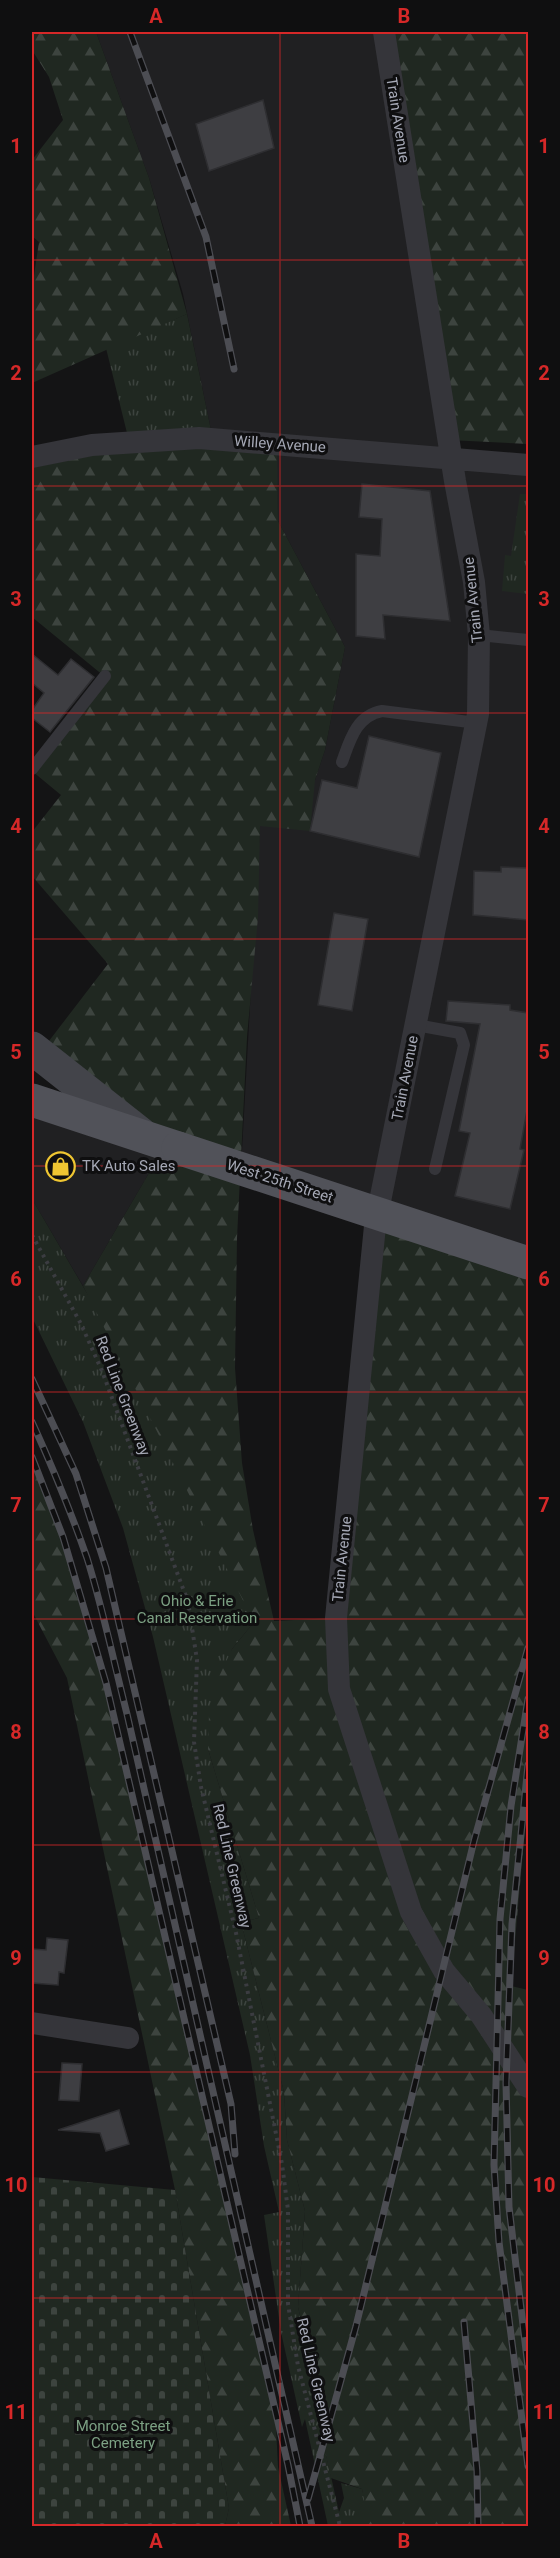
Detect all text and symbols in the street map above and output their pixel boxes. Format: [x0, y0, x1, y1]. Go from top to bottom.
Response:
text: A [149, 4, 163, 28]
text: B [398, 4, 410, 28]
street label: Train Avenue [382, 76, 414, 164]
text: 1 [10, 134, 22, 158]
text: 1 [538, 134, 550, 158]
text: 2 [10, 361, 22, 385]
text: 2 [538, 361, 550, 385]
street label: Willey Avenue [233, 432, 327, 456]
street label: Train Avenue [460, 556, 486, 644]
text: 3 [10, 587, 22, 611]
text: 3 [538, 587, 550, 611]
text: 4 [10, 814, 22, 838]
text: 4 [538, 814, 550, 838]
street label: Train Avenue [388, 1034, 422, 1122]
text: 5 [10, 1040, 22, 1064]
text: 5 [538, 1040, 550, 1064]
shop icon: TK Auto Sales [45, 1150, 77, 1182]
street label: West 25th Street [225, 1155, 336, 1207]
place label: TK Auto Sales [82, 1157, 176, 1175]
text: 6 [10, 1267, 22, 1291]
text: 6 [538, 1267, 550, 1291]
street label: Red Line Greenway [92, 1334, 154, 1458]
text: 7 [10, 1493, 22, 1517]
text: 7 [538, 1493, 550, 1517]
street label: Train Avenue [329, 1515, 355, 1603]
park label: Ohio & Erie Canal Reservation [137, 1592, 257, 1627]
text: 8 [10, 1720, 22, 1744]
text: 8 [538, 1720, 550, 1744]
street label: Red Line Greenway [209, 1802, 255, 1930]
text: 9 [10, 1946, 22, 1970]
text: 9 [538, 1946, 550, 1970]
text: 10 [5, 2173, 27, 2197]
text: 10 [533, 2173, 555, 2197]
street label: Red Line Greenway [293, 2316, 339, 2444]
text: 11 [5, 2400, 27, 2424]
text: 11 [533, 2400, 555, 2424]
park label: Monroe Street Cemetery [76, 2417, 170, 2452]
text: A [149, 2529, 163, 2553]
text: B [398, 2529, 410, 2553]

